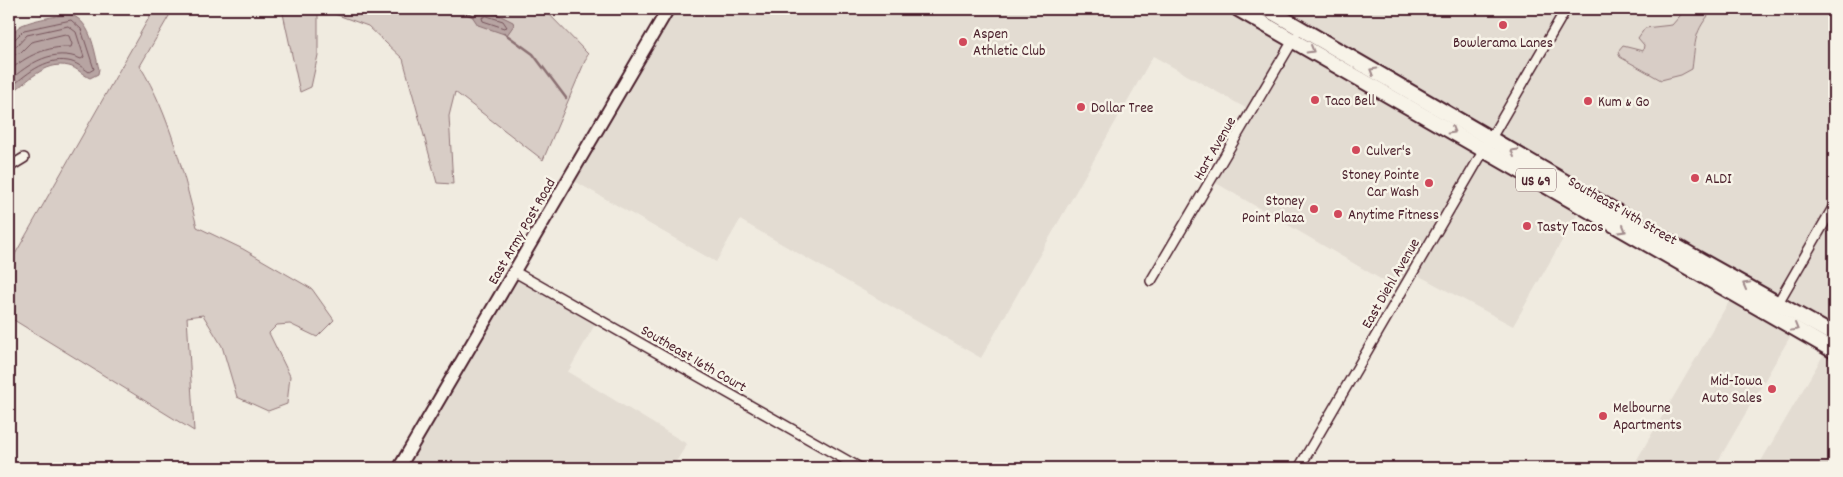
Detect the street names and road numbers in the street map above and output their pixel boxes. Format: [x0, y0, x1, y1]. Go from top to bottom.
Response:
street label: Hart Avenue [1189, 113, 1243, 185]
road number: US 69 [1516, 168, 1556, 192]
street label: Southeast 14th Street [1563, 171, 1681, 252]
street label: East Army Post Road [483, 175, 562, 289]
street label: East Diehl Avenue [1357, 234, 1427, 333]
street label: Southeast 16th Court [636, 320, 751, 399]

